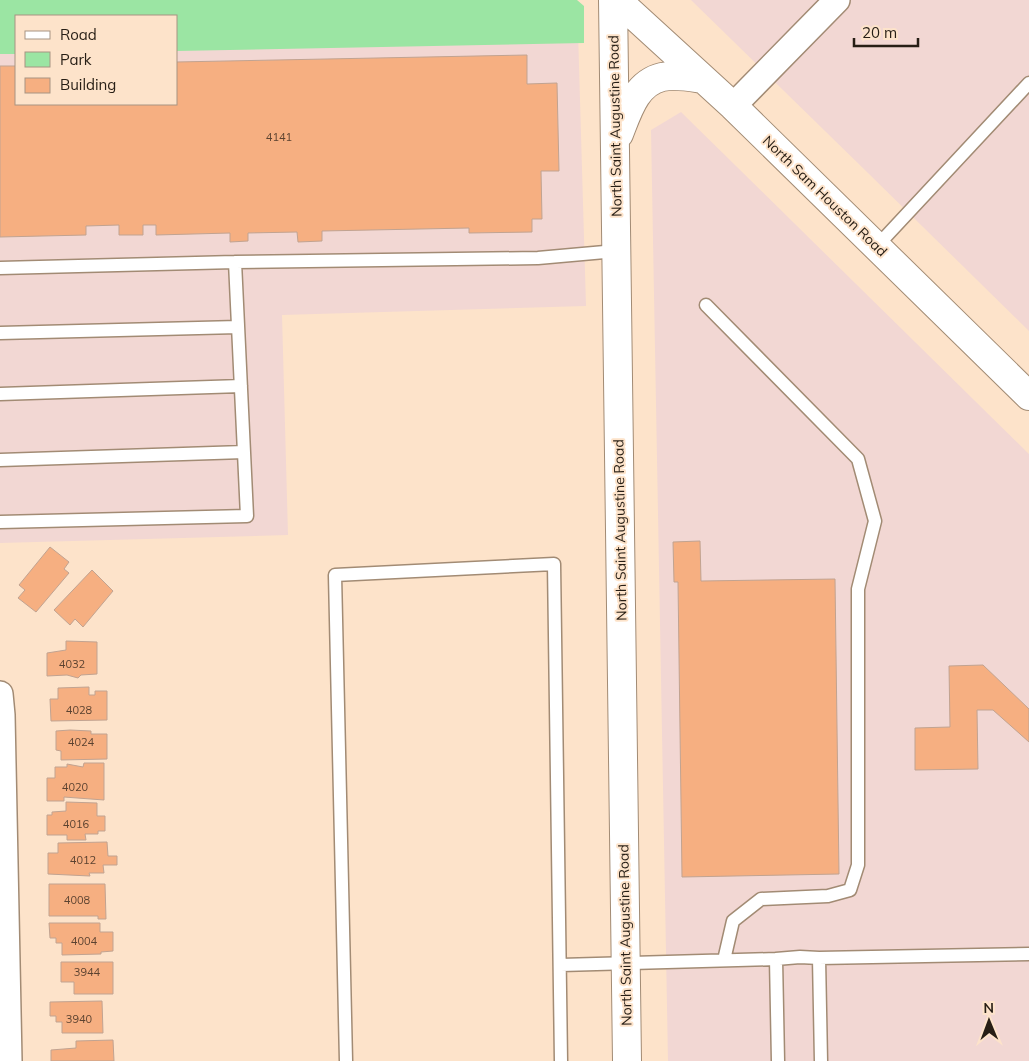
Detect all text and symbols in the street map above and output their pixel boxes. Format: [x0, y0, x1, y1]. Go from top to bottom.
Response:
legend [15, 15, 178, 105]
scale bar [854, 15, 918, 47]
text: 20 m [862, 23, 897, 42]
text: Road [60, 25, 97, 44]
street label: North Saint Augustine Road [604, 35, 626, 217]
text: Park [60, 50, 92, 69]
text: Building [60, 75, 116, 94]
house number: 4141 [266, 130, 292, 144]
street label: North Sam Houston Road [759, 132, 891, 260]
street label: North Saint Augustine Road [609, 439, 631, 621]
house number: 4032 [59, 657, 86, 671]
house number: 4028 [66, 703, 93, 717]
house number: 4024 [68, 735, 95, 749]
house number: 4020 [62, 780, 89, 794]
house number: 4016 [63, 817, 90, 831]
street label: North Saint Augustine Road [614, 844, 636, 1026]
house number: 4012 [70, 853, 97, 867]
house number: 4008 [64, 893, 91, 907]
house number: 4004 [71, 934, 98, 948]
house number: 3944 [74, 965, 101, 979]
north arrow [964, 996, 1014, 1046]
text: N [983, 999, 994, 1017]
house number: 3940 [66, 1012, 93, 1026]

